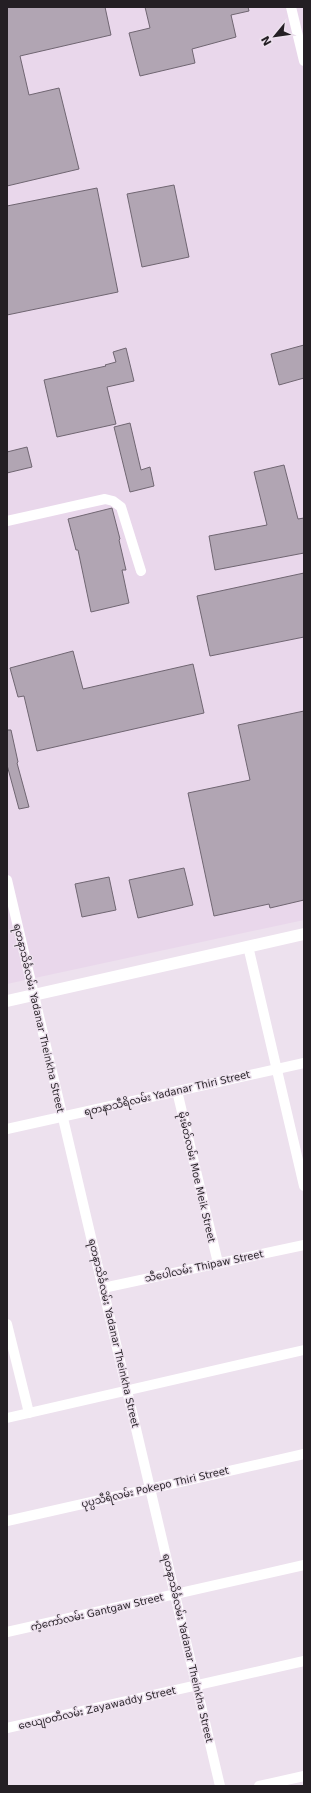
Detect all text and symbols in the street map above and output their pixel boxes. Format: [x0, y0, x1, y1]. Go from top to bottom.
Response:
north arrow [255, 16, 295, 56]
text: N [259, 33, 275, 48]
street label: ရတနာသိင်္ခလမ်း Yadanar Theinkha Street [9, 922, 68, 1114]
street label: ရတနာသီရိလမ်း Yadanar Thiri Street [83, 1067, 252, 1120]
street label: မိုးမိတ်လမ်း Moe Meik Street [174, 1110, 219, 1244]
street label: ရတနာသိင်္ခလမ်း Yadanar Theinkha Street [84, 1237, 143, 1429]
street label: သီပေါလမ်း Thipaw Street [143, 1246, 264, 1284]
street label: ပုပ္ပသီရိလမ်း Pokepo Thiri Street [80, 1463, 231, 1513]
street label: ရတနာသိင်္ခလမ်း Yadanar Theinkha Street [158, 1552, 217, 1744]
street label: ကံ့ကော်လမ်း Gantgaw Street [29, 1589, 165, 1635]
street label: ဇေယျဝတီလမ်း Zayawaddy Street [17, 1683, 177, 1734]

